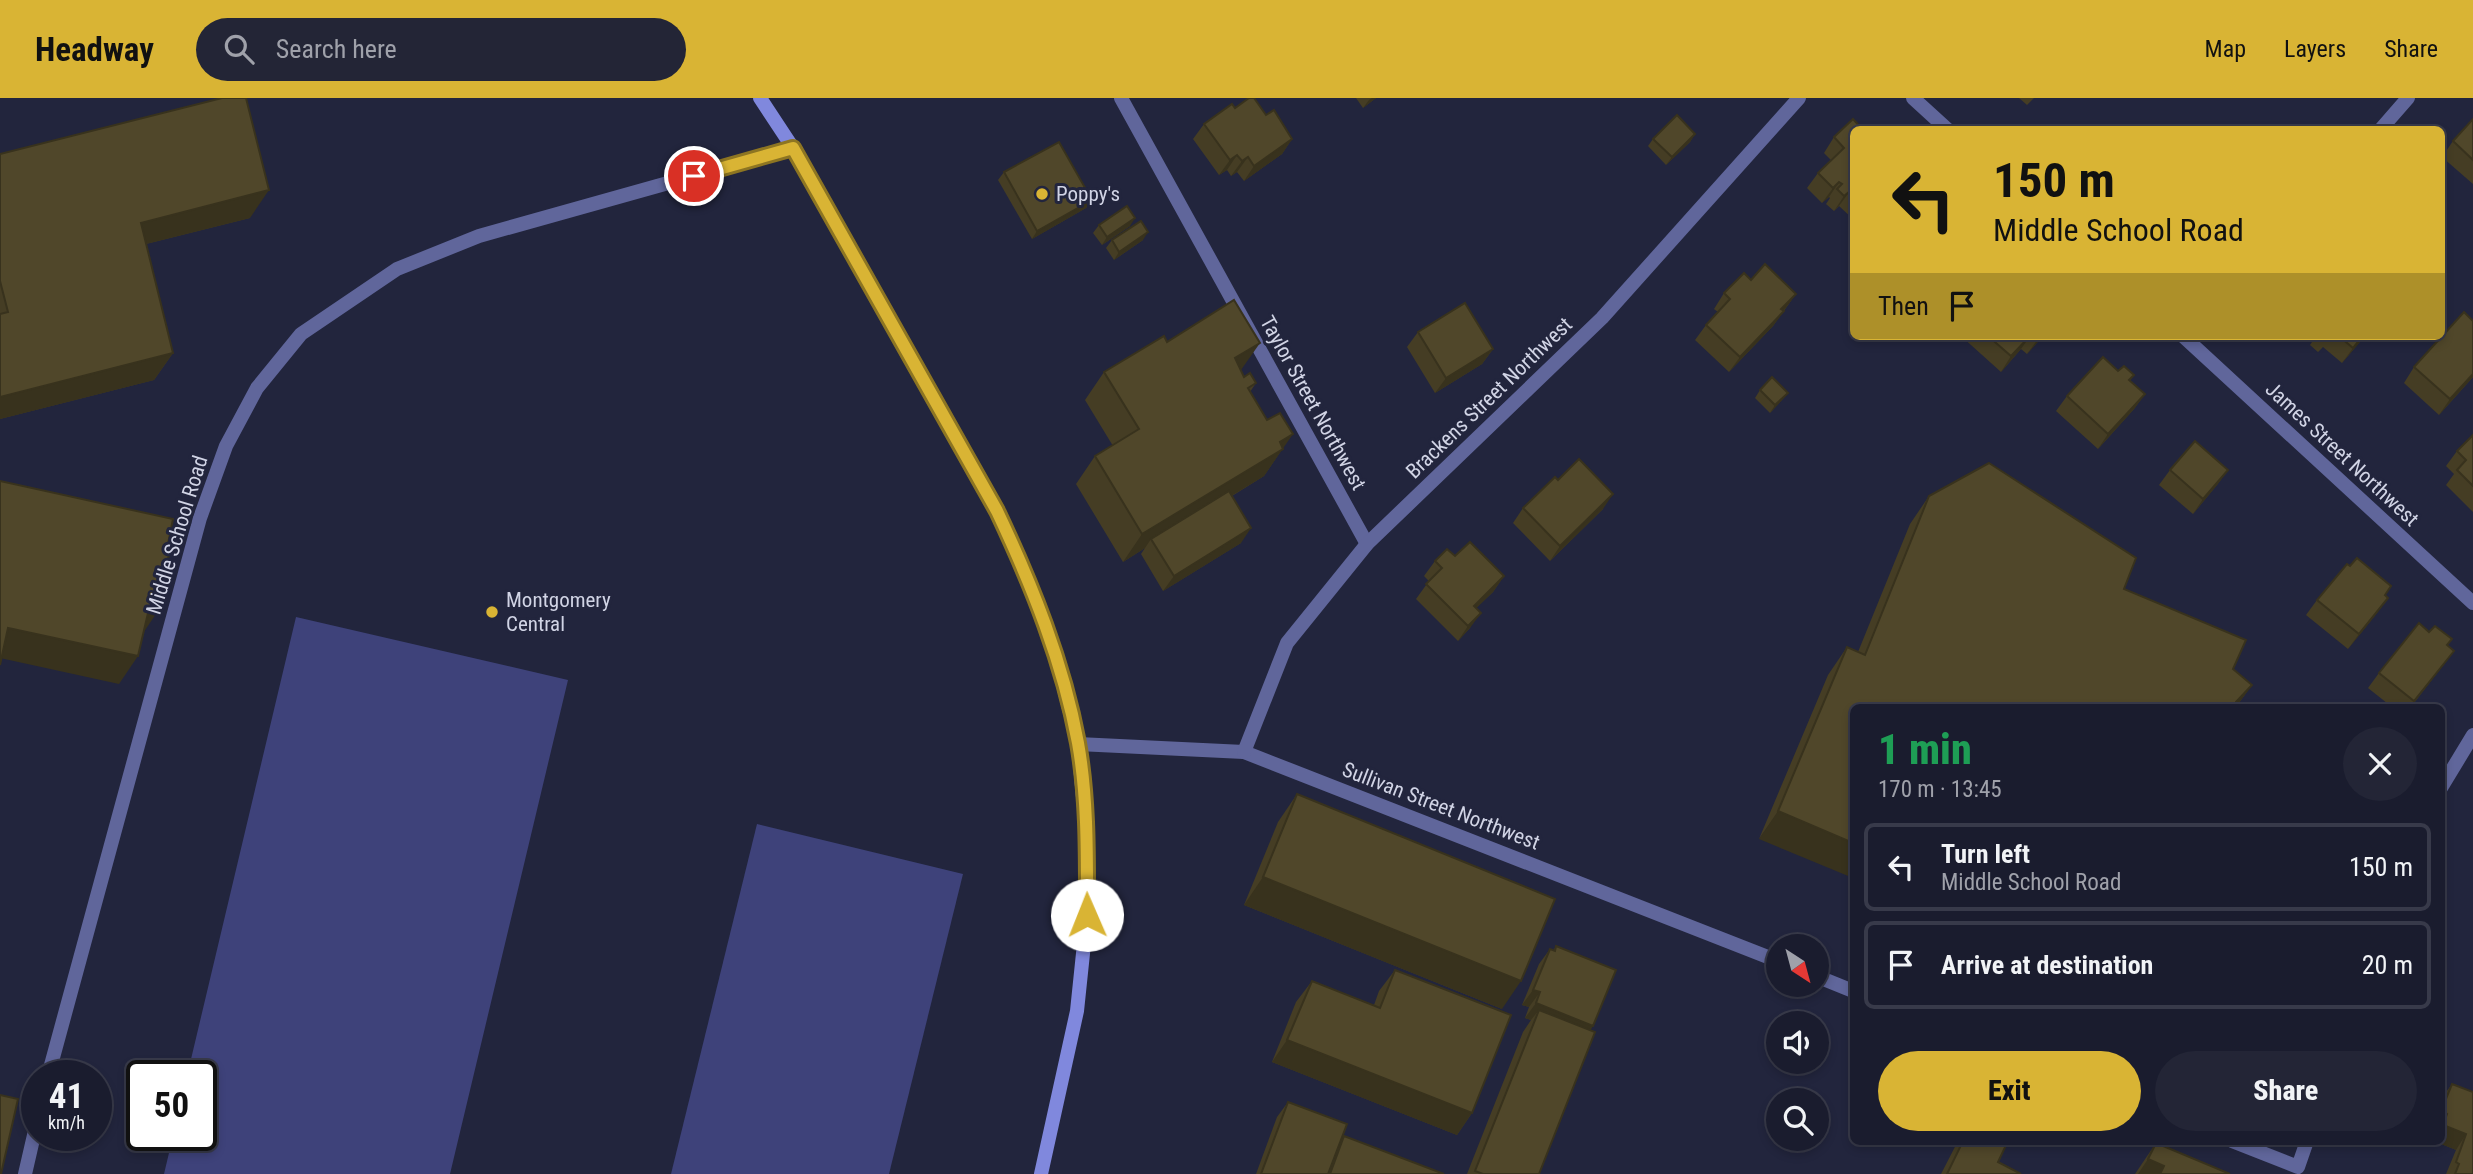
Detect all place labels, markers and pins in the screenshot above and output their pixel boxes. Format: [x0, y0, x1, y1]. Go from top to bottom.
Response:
pin [664, 146, 724, 206]
place label: Poppy's [1056, 182, 1120, 206]
marker: Poppy's [1034, 186, 1050, 202]
place label: Montgomery Central [506, 588, 611, 636]
marker: Montgomery Central [484, 604, 500, 620]

